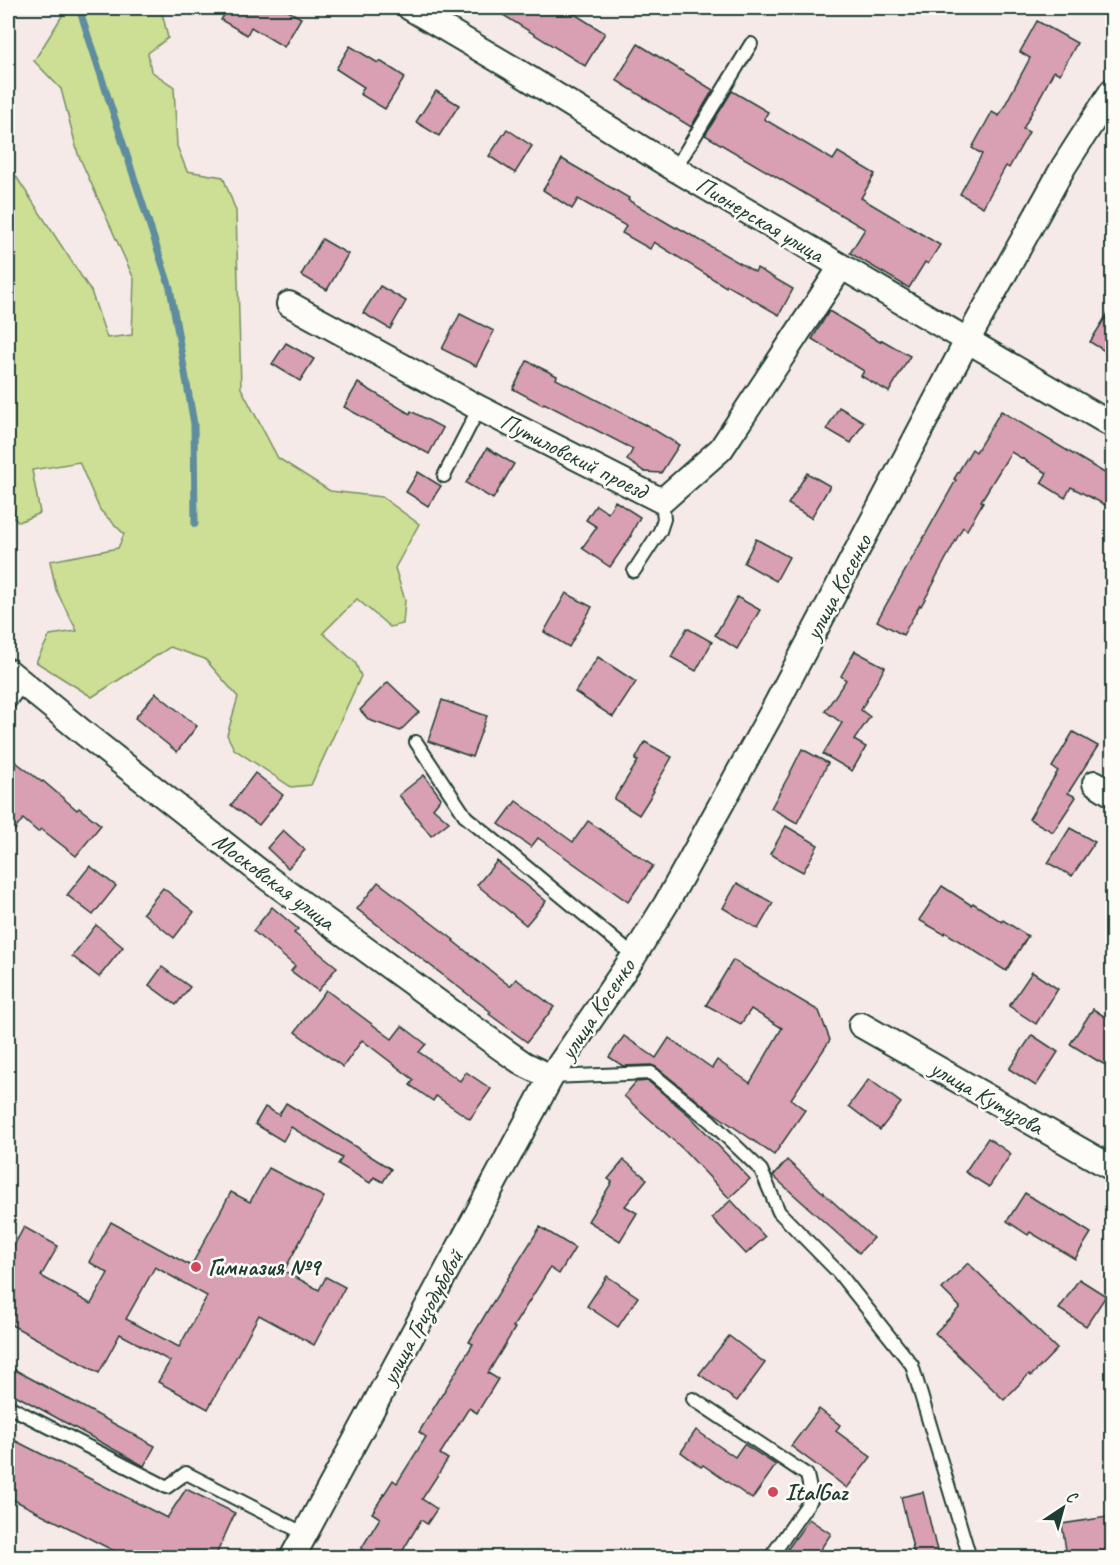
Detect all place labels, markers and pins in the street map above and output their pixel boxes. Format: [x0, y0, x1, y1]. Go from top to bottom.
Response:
place label: Гимназия №9 [208, 1252, 322, 1282]
marker: Гимназия №9 [189, 1260, 203, 1274]
place label: ItalGaz [785, 1477, 850, 1507]
marker: ItalGaz [766, 1485, 780, 1499]

